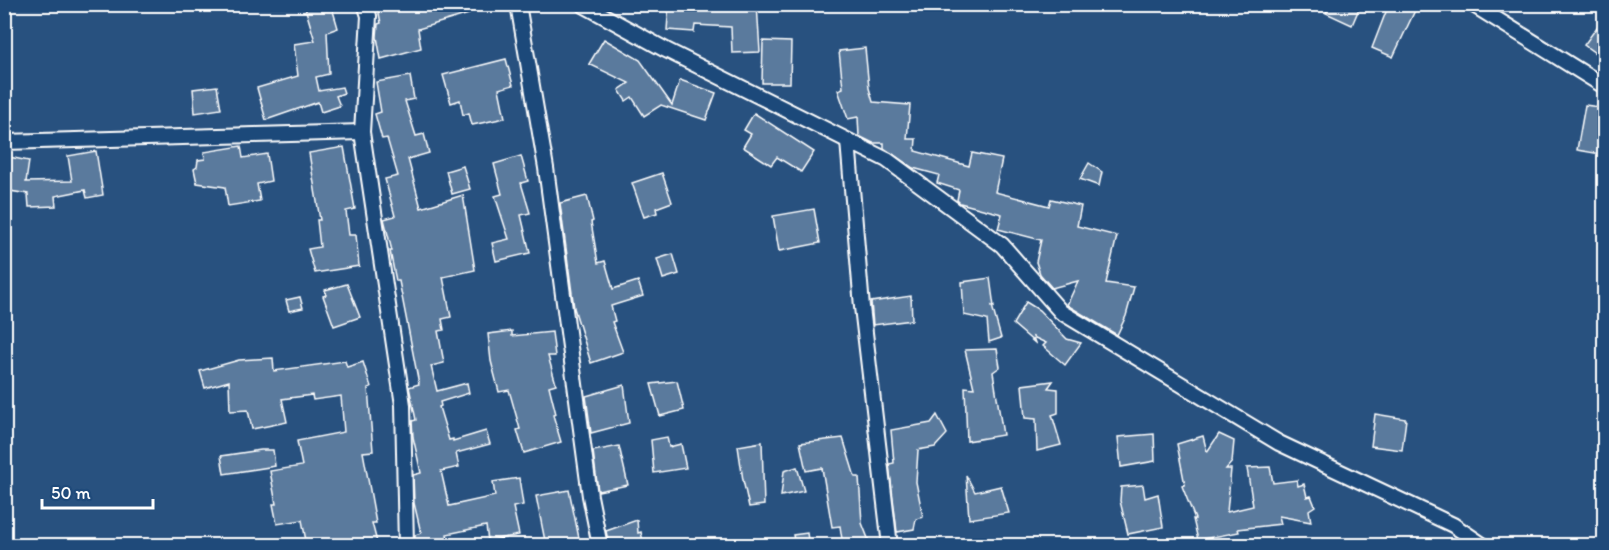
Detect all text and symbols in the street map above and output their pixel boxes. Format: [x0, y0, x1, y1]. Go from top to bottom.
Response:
scale bar [42, 472, 153, 510]
text: 50 m [51, 482, 91, 504]

